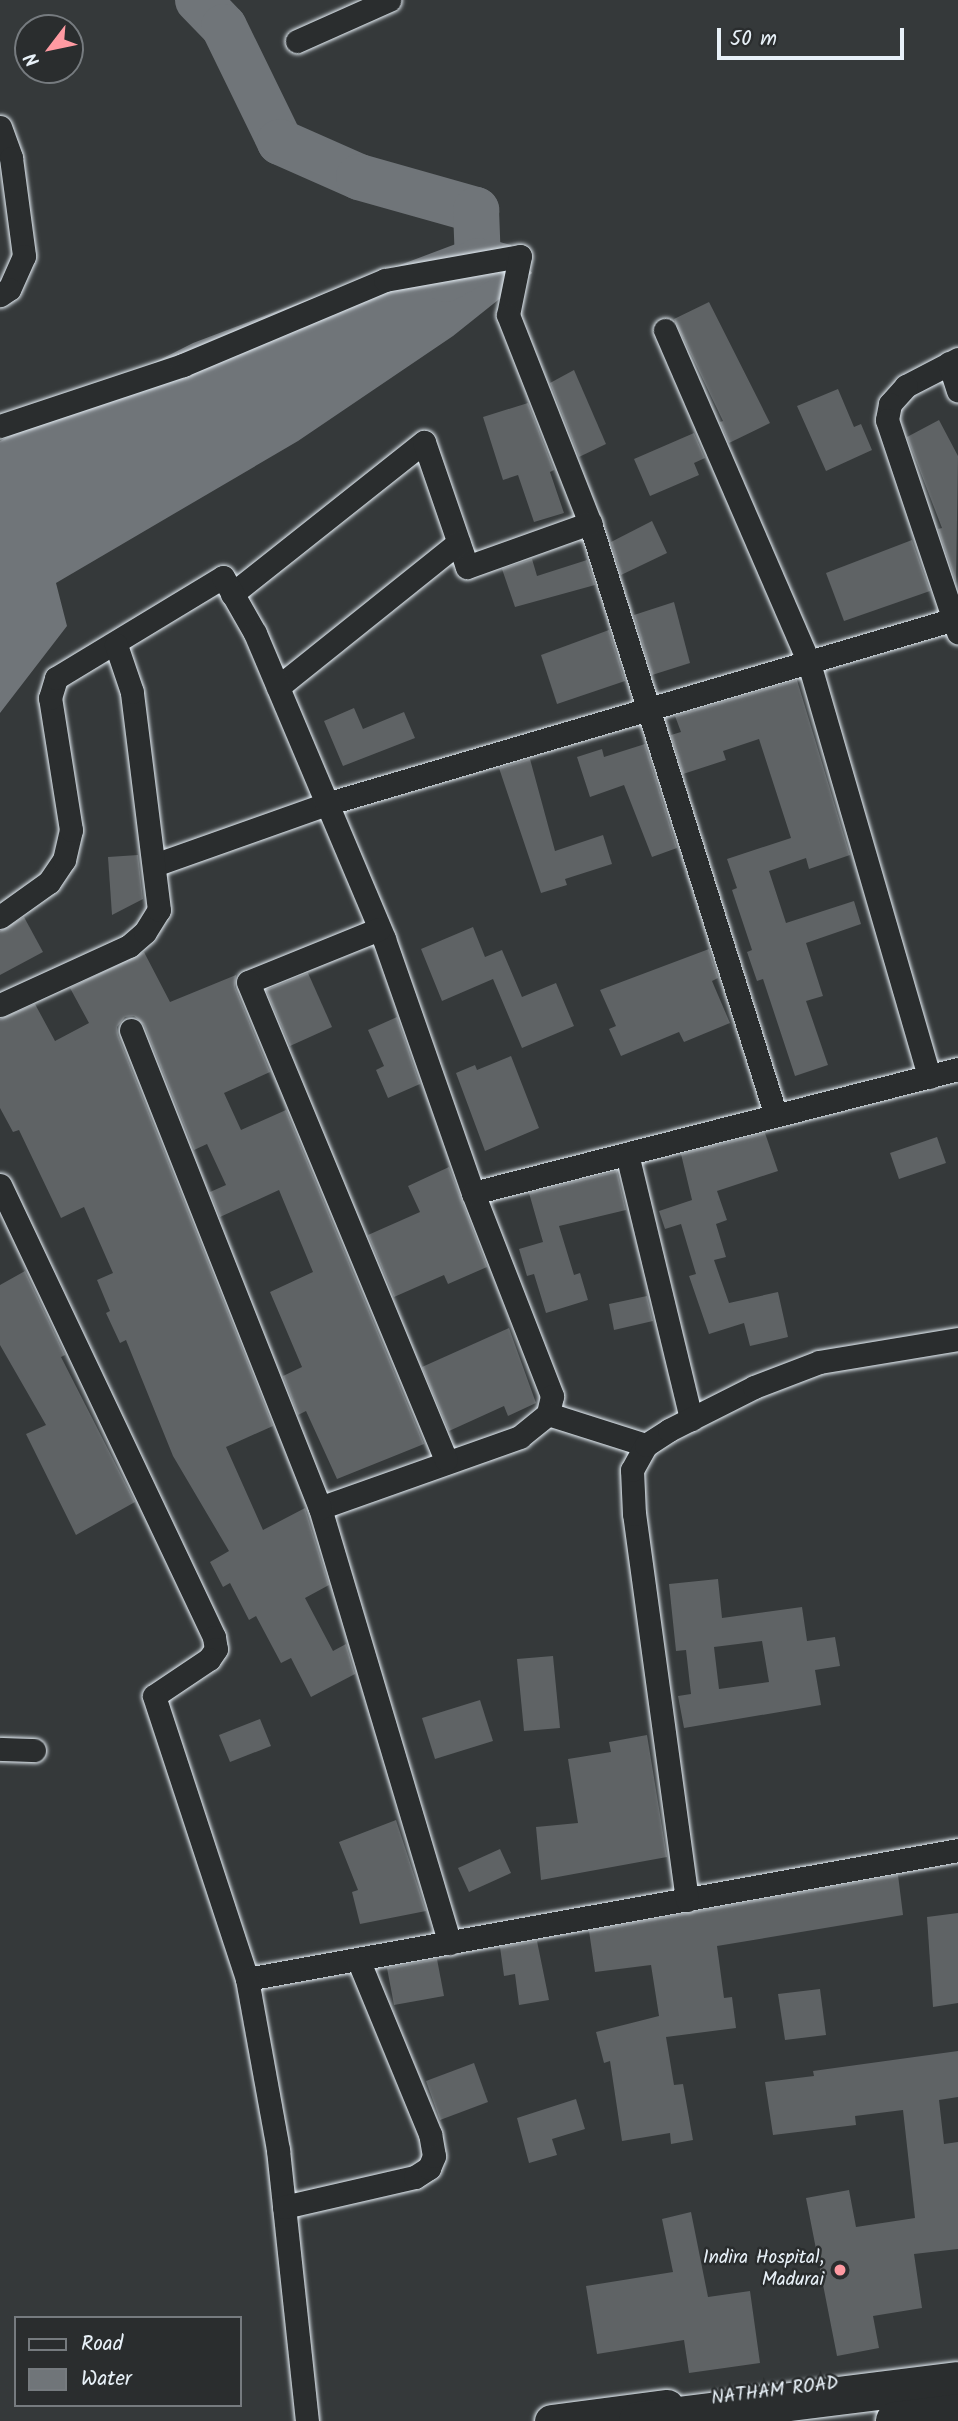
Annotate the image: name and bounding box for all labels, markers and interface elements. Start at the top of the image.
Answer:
north arrow [14,14,84,84]
scale bar [720,14,907,58]
text: 50 m [730,23,777,56]
text: N [17,46,49,72]
place label: Indira Hospital, Madurai [703,2248,824,2292]
marker: Indira Hospital, Madurai [830,2260,850,2280]
legend [14,2316,242,2407]
text: Road [81,2328,123,2361]
text: Water [81,2363,132,2396]
street label: NATHAM ROAD [710,2373,840,2411]

